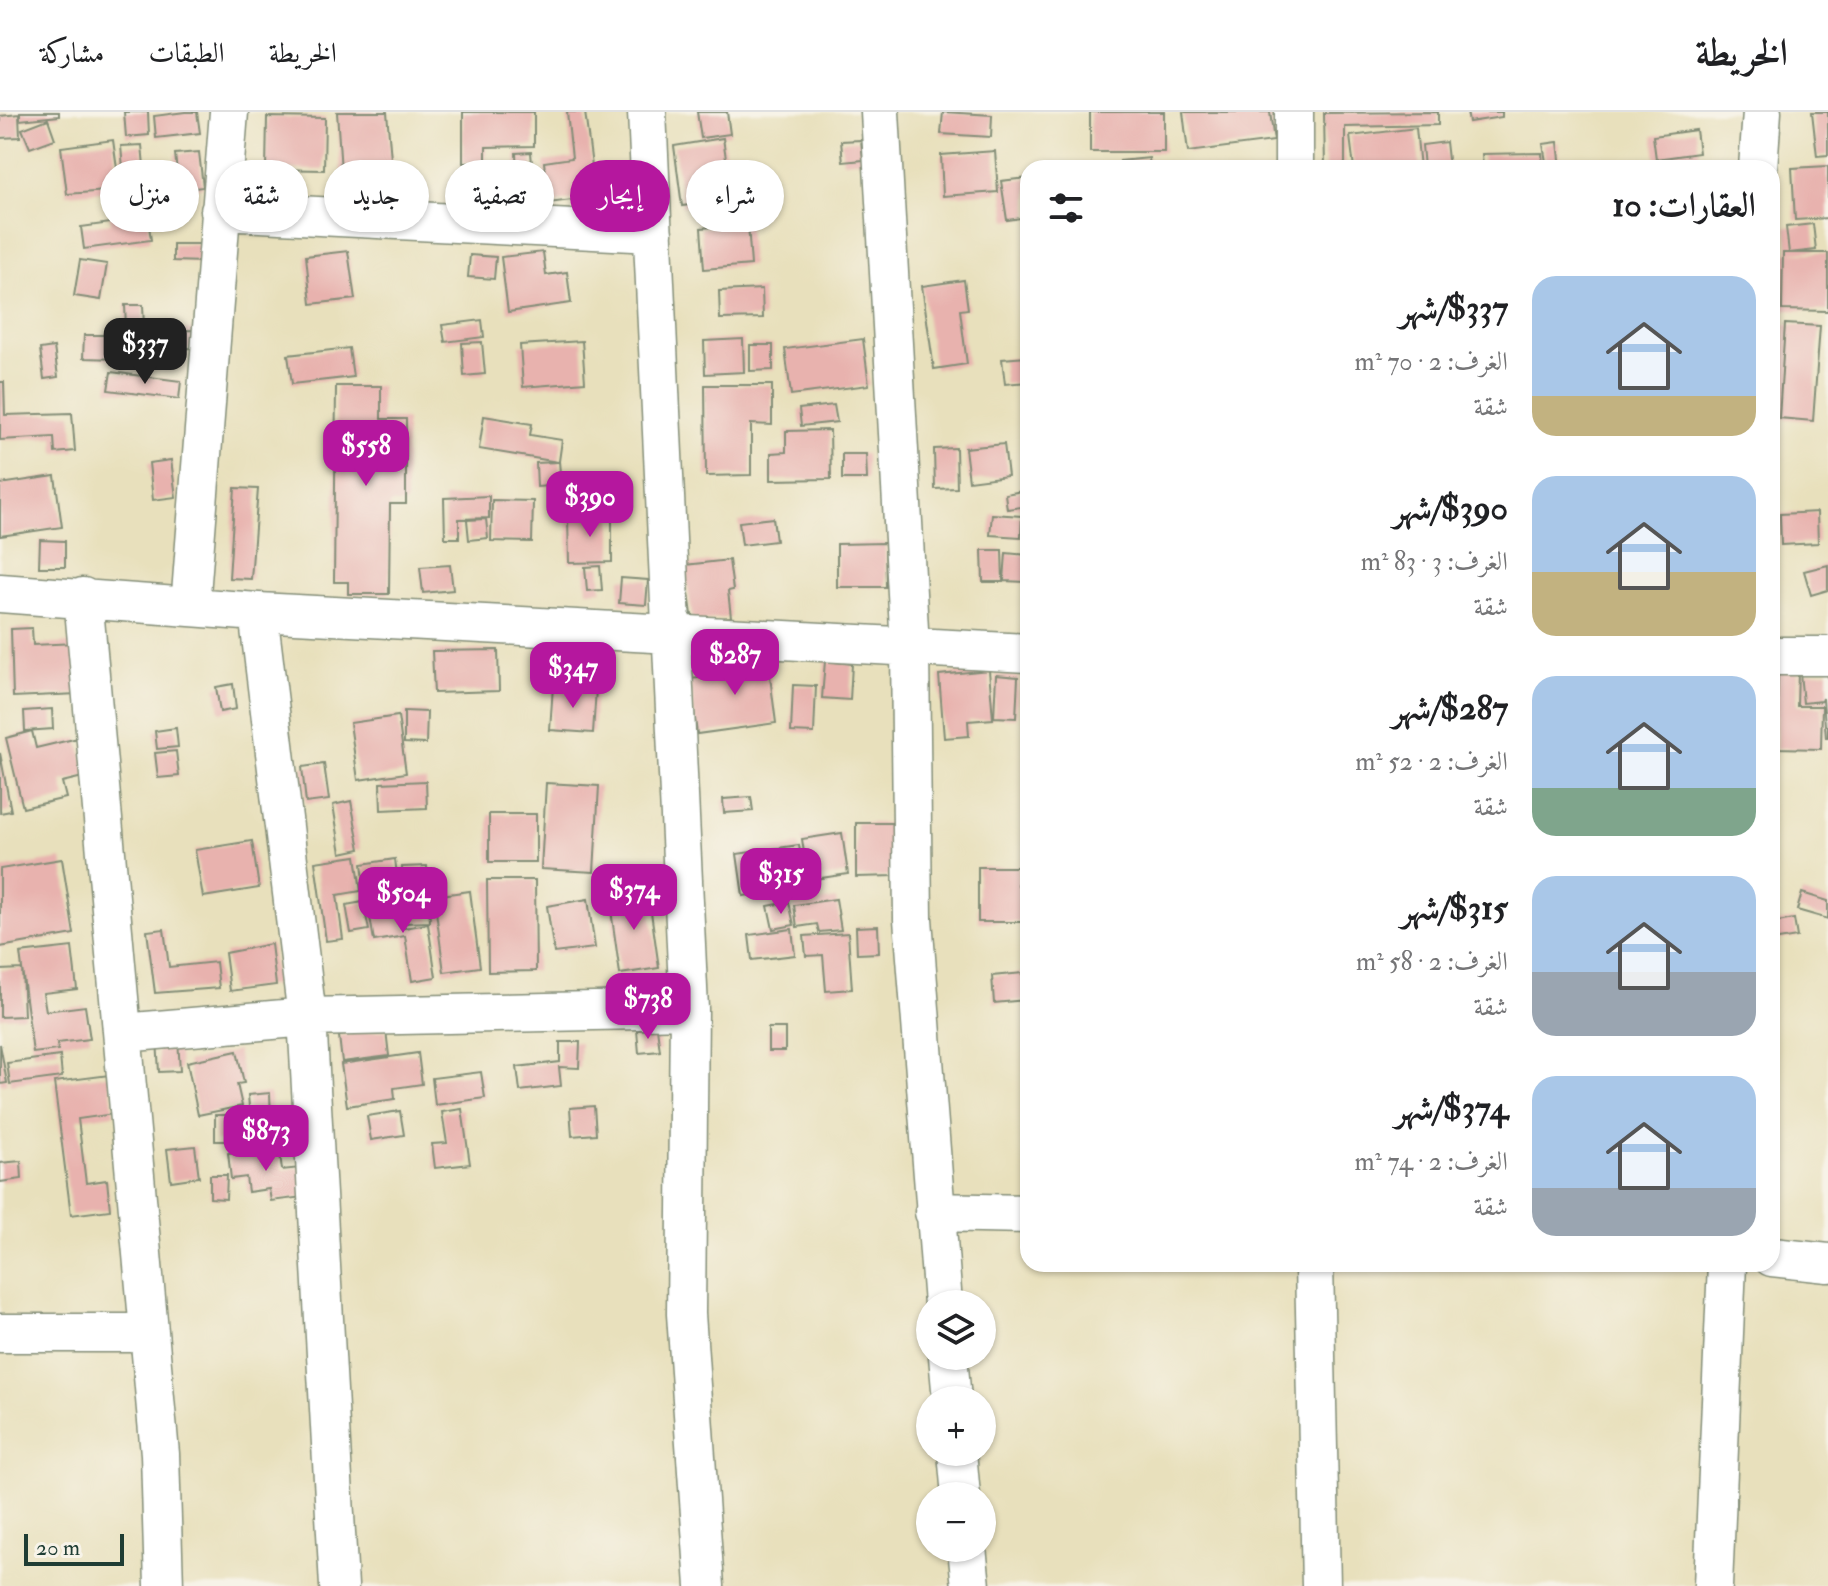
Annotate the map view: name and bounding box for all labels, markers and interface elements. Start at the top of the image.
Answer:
text: الخريطة [1696,29,1788,77]
text: مشاركة [40,36,104,71]
text: الطبقات [148,36,225,71]
text: الخريطة [269,36,337,71]
chip: منزل [100,160,199,232]
chip: شقة [215,160,308,232]
chip: جديد [324,160,429,232]
chip: تصفية [445,160,554,232]
chip: إيجار [570,160,670,232]
chip: شراء [686,160,784,232]
text: العقارات: 10 [1612,184,1756,227]
icon: filters [1044,186,1088,230]
text: $337/شهر [1399,287,1508,330]
icon: home [1596,308,1692,404]
pin: $337 [98,318,192,386]
text: $337 [122,328,168,360]
text: الغرف: 2 · 70 m² [1355,346,1508,378]
text: شقة [1474,391,1508,423]
pin: $558 [319,420,413,488]
text: $558 [341,430,391,462]
pin: $390 [543,471,637,539]
text: $390 [564,481,616,513]
text: $390/شهر [1393,487,1508,530]
icon: home [1596,508,1692,604]
text: الغرف: 3 · 83 m² [1361,546,1508,578]
text: شقة [1474,591,1508,623]
pin: $287 [688,629,782,697]
text: $287 [709,639,761,671]
pin: $347 [526,642,620,710]
text: $347 [548,652,598,684]
text: $287/شهر [1392,687,1508,730]
icon: home [1596,708,1692,804]
text: الغرف: 2 · 52 m² [1355,746,1508,778]
text: شقة [1474,791,1508,823]
pin: $315 [734,848,828,916]
text: $315 [758,858,804,890]
pin: $374 [587,864,681,932]
pin: $504 [356,867,450,935]
text: $374 [609,874,659,906]
text: $504 [376,877,430,909]
text: $315/شهر [1401,887,1508,930]
icon: home [1596,908,1692,1004]
text: الغرف: 2 · 58 m² [1356,946,1508,978]
pin: $738 [601,973,695,1041]
text: $738 [624,983,672,1015]
text: شقة [1474,991,1508,1023]
text: $374/شهر [1395,1087,1508,1130]
pin: $873 [219,1105,313,1173]
icon: home [1596,1108,1692,1204]
text: $873 [242,1115,290,1147]
text: الغرف: 2 · 74 m² [1354,1146,1508,1178]
text: شقة [1474,1191,1508,1223]
map controls [916,1290,996,1562]
button: layers [916,1290,996,1370]
button: + [916,1386,996,1466]
button: − [916,1482,996,1562]
scale bar [24,1530,124,1566]
text: 20 m [36,1534,80,1562]

